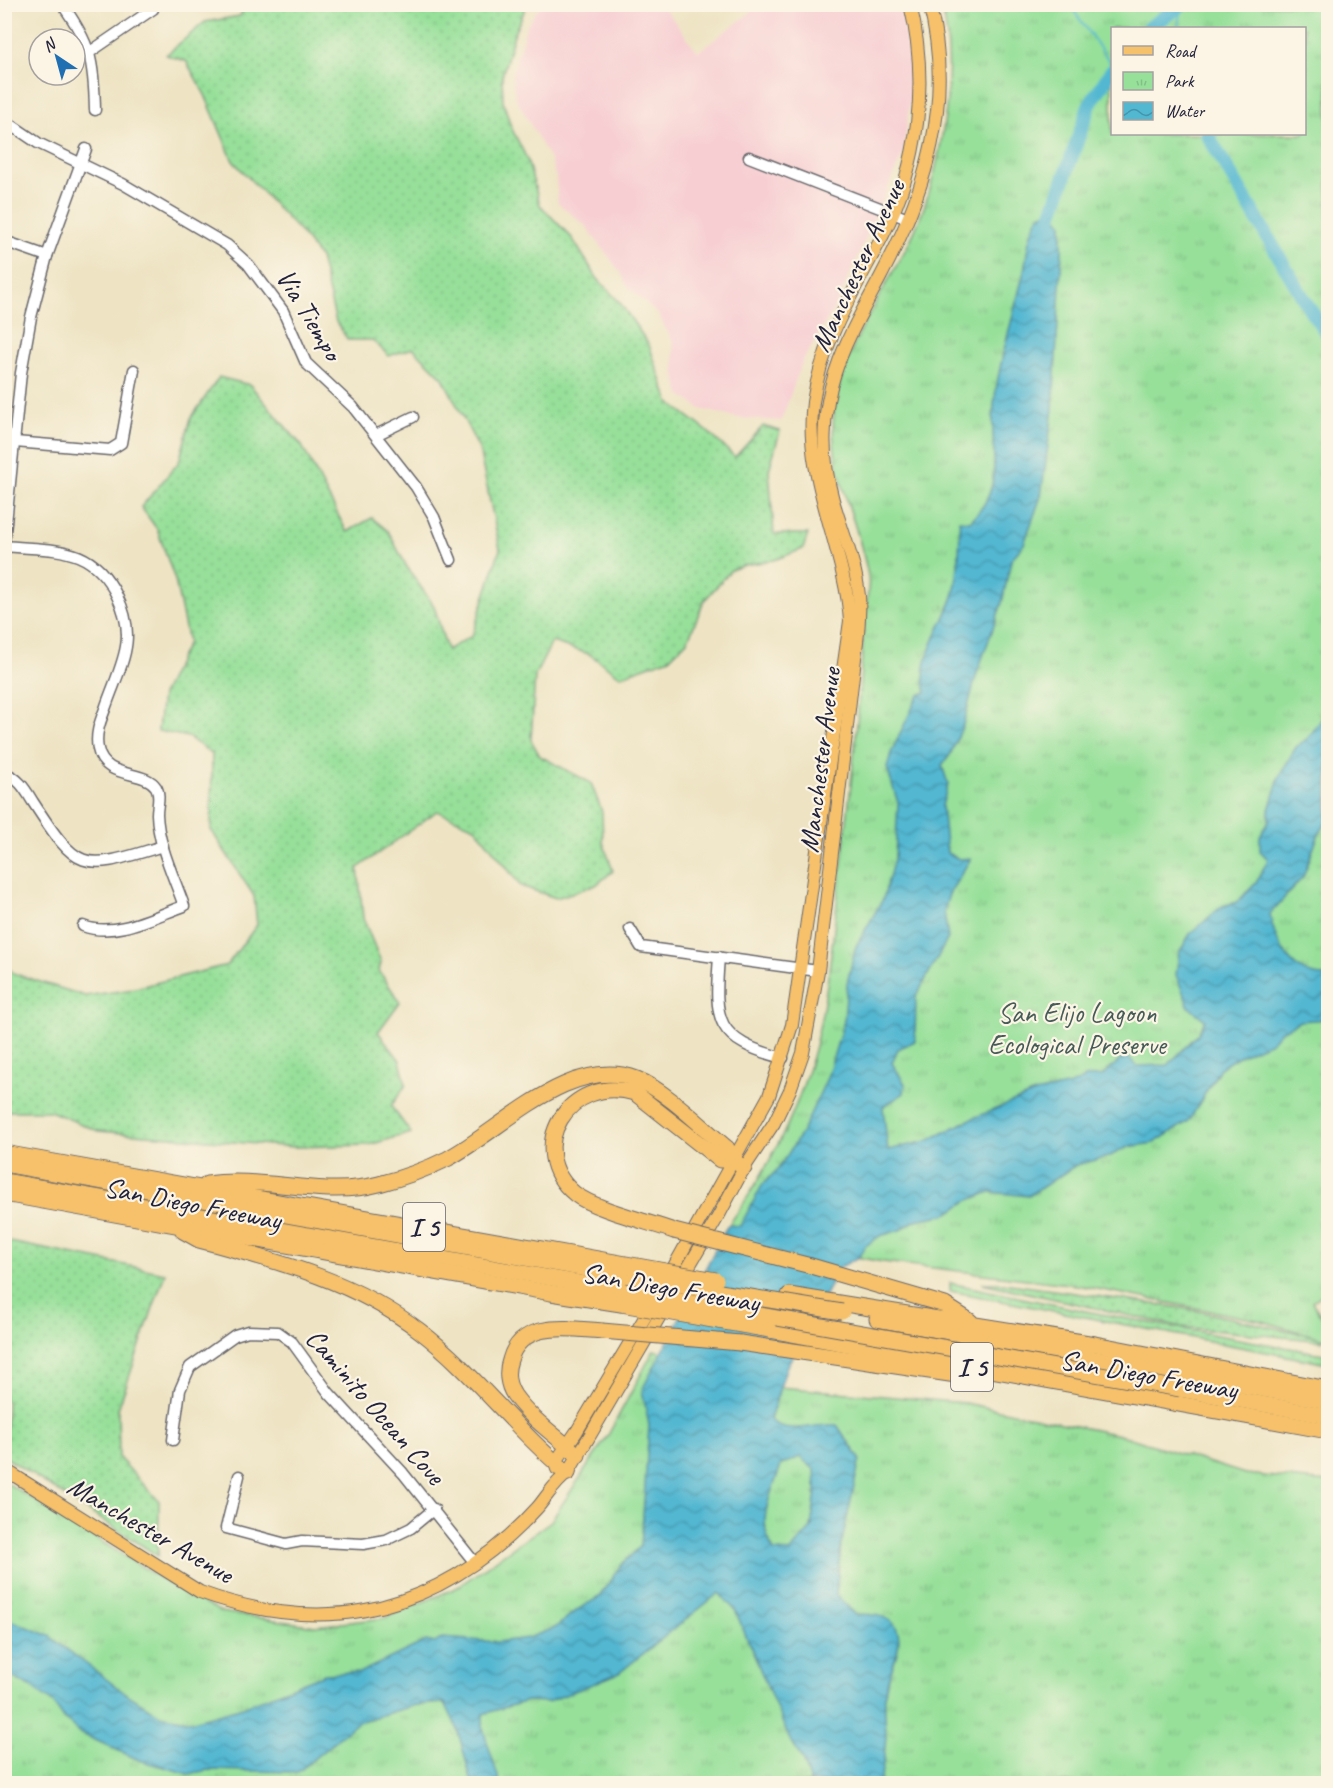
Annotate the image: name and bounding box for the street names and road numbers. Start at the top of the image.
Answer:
street label: Manchester Avenue [802,172,913,357]
street label: Via Tiempo [269,262,352,369]
street label: Manchester Avenue [791,664,848,854]
street label: San Diego Freeway [102,1169,287,1238]
road number: I 5 [403,1203,445,1251]
street label: San Diego Freeway [580,1255,765,1321]
street label: Caminito Ocean Cove [298,1321,454,1493]
street label: San Diego Freeway [1058,1342,1243,1408]
road number: I 5 [951,1343,993,1391]
street label: Manchester Avenue [62,1468,242,1592]

